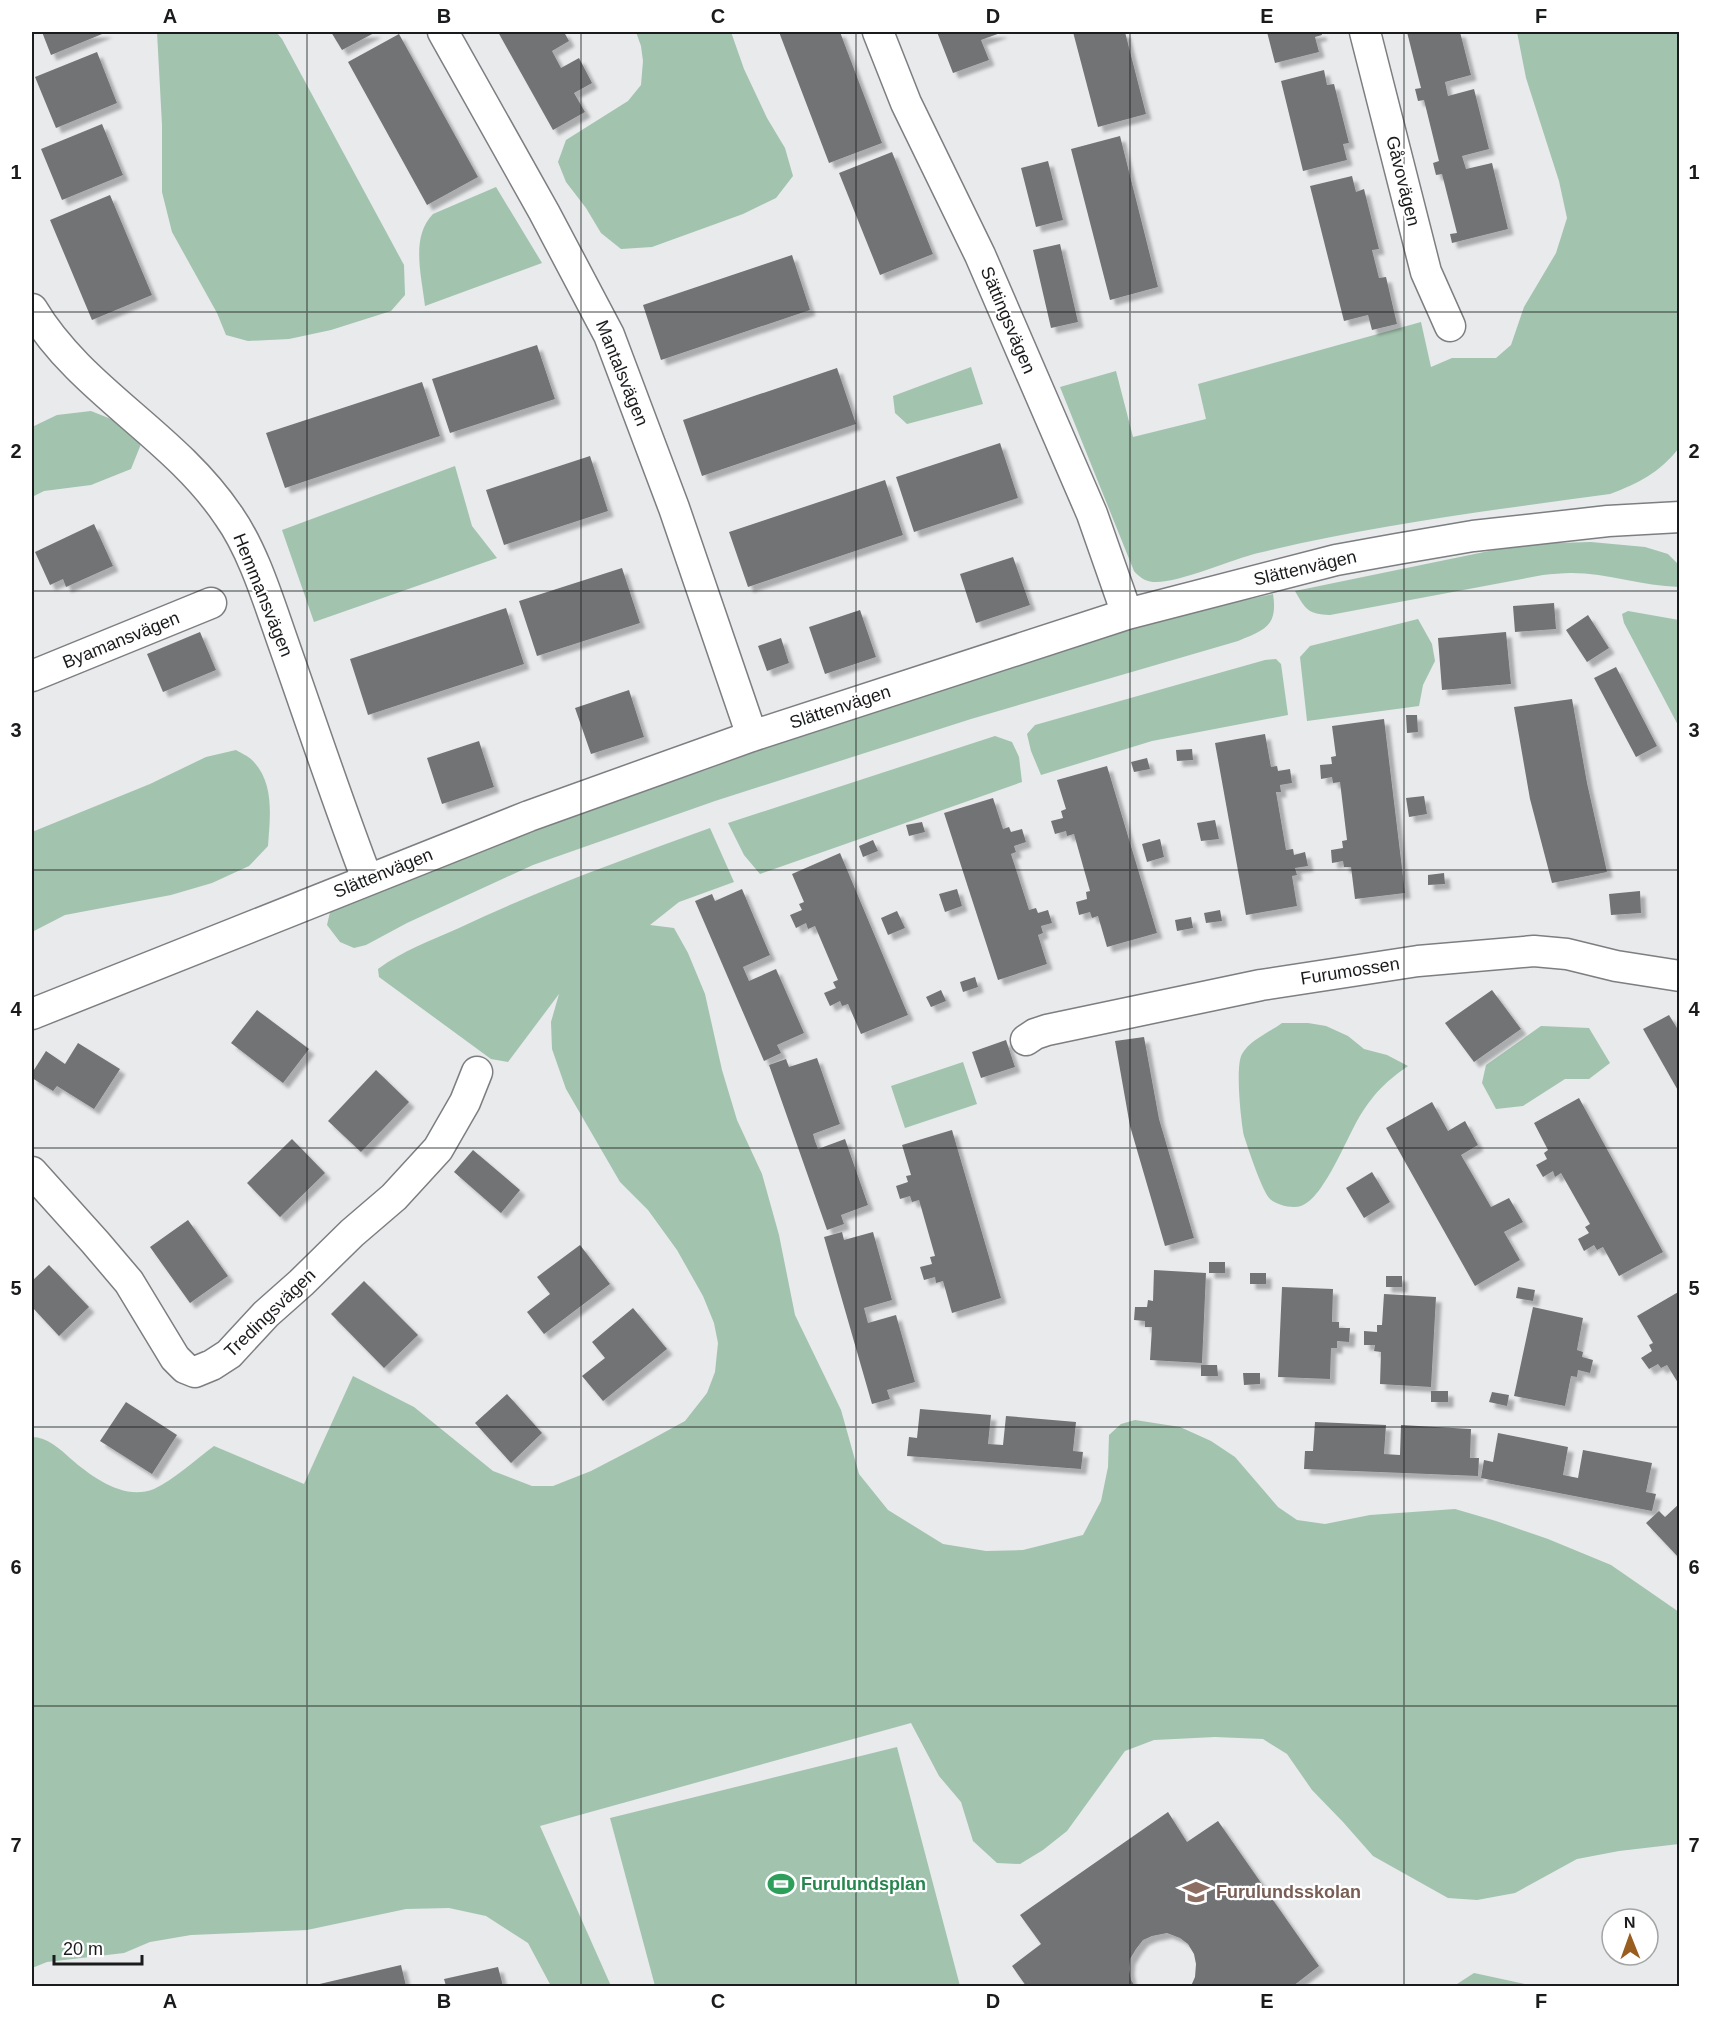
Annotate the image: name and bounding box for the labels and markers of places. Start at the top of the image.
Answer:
sports icon: Furulundsplan [766,1869,796,1899]
place label: Furulundsplan [801,1874,926,1894]
school or university icon: Furulundsskolan [1181,1877,1211,1907]
place label: Furulundsskolan [1216,1882,1361,1902]

